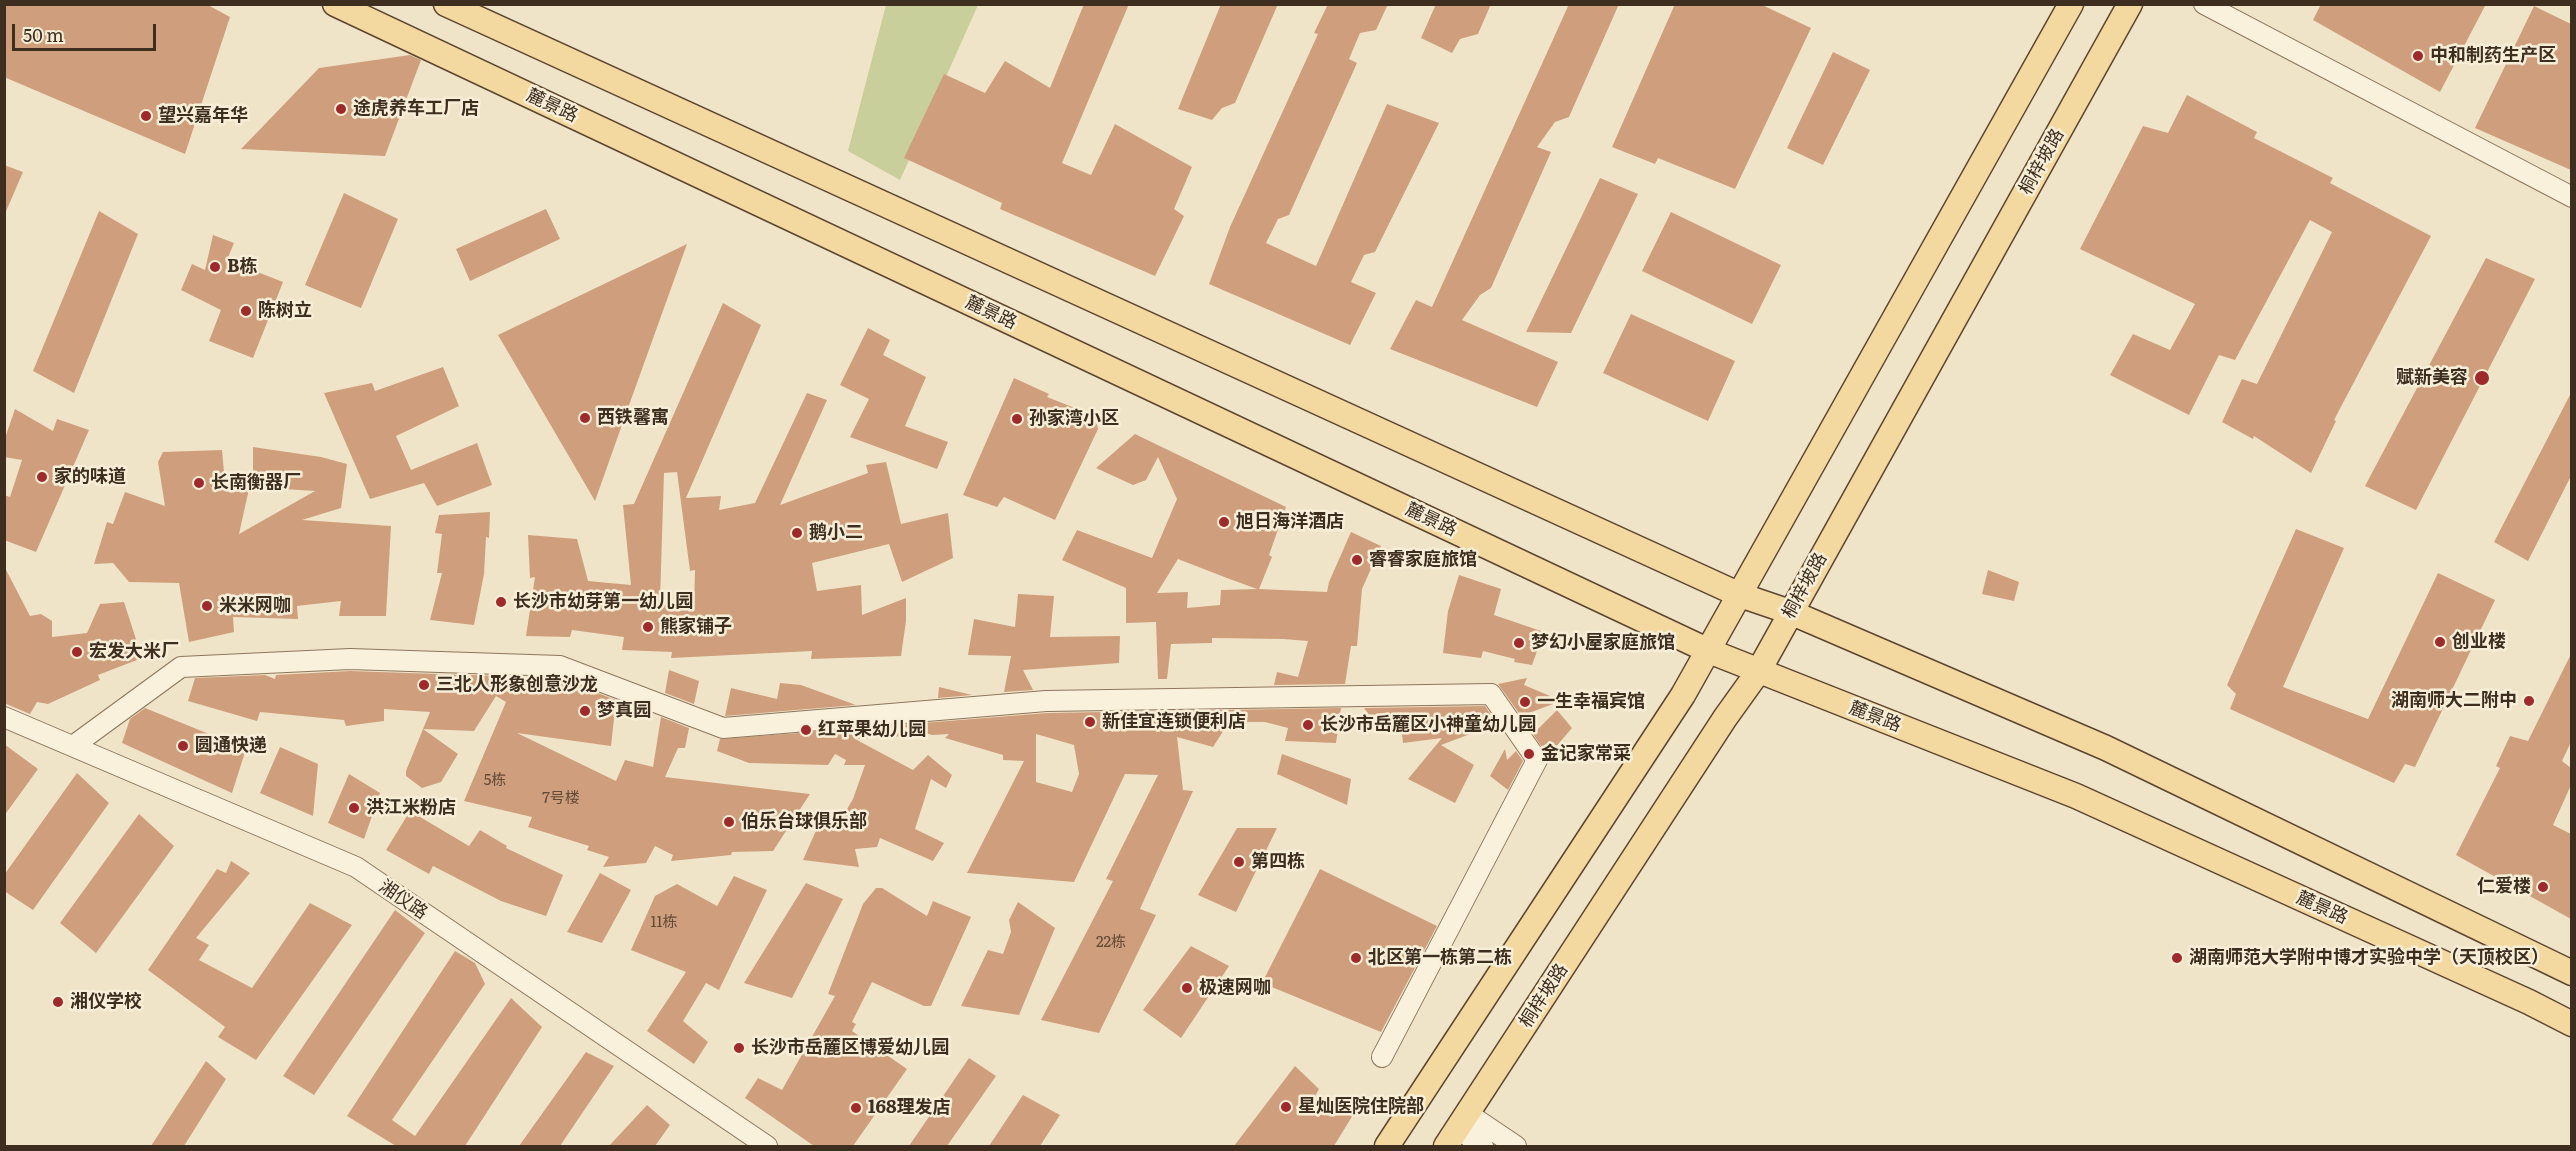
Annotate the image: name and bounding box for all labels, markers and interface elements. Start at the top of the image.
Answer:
scale bar [15,12,159,50]
text: 50 m [23,21,64,48]
place label: 中和制药生产区 [2430,45,2556,67]
marker: 中和制药生产区 [2411,49,2425,63]
street label: 麓景路 [523,85,581,127]
place label: 途虎养车工厂店 [353,98,479,120]
marker: 途虎养车工厂店 [334,102,348,116]
place label: 望兴嘉年华 [158,105,248,127]
marker: 望兴嘉年华 [139,109,153,123]
street label: 桐梓坡路 [2015,125,2069,199]
place label: B栋 [227,256,257,278]
marker: B栋 [208,260,222,274]
street label: 麓景路 [962,292,1020,334]
place label: 陈树立 [258,300,312,322]
marker: 陈树立 [239,304,253,318]
place label: 赋新美容 [2396,367,2468,389]
marker: 赋新美容 [2473,369,2491,387]
place label: 西铁馨寓 [597,407,669,429]
place label: 孙家湾小区 [1029,408,1119,430]
marker: 西铁馨寓 [578,411,592,425]
marker: 孙家湾小区 [1010,412,1024,426]
place label: 家的味道 [54,466,126,488]
marker: 家的味道 [35,470,49,484]
place label: 长南衡器厂 [211,472,301,494]
marker: 长南衡器厂 [192,476,206,490]
street label: 麓景路 [1402,499,1460,541]
place label: 旭日海洋酒店 [1236,511,1344,533]
marker: 旭日海洋酒店 [1217,515,1231,529]
place label: 鹅小二 [809,522,863,544]
marker: 鹅小二 [790,526,804,540]
place label: 睿睿家庭旅馆 [1369,549,1477,571]
street label: 桐梓坡路 [1778,549,1832,623]
marker: 睿睿家庭旅馆 [1350,553,1364,567]
place label: 长沙市幼芽第一幼儿园 [513,591,693,613]
place label: 米米网咖 [219,595,291,617]
marker: 长沙市幼芽第一幼儿园 [494,595,508,609]
marker: 米米网咖 [200,599,214,613]
place label: 熊家铺子 [660,616,732,638]
marker: 熊家铺子 [641,620,655,634]
place label: 创业楼 [2452,631,2506,653]
place label: 梦幻小屋家庭旅馆 [1531,632,1675,654]
marker: 创业楼 [2433,635,2447,649]
marker: 梦幻小屋家庭旅馆 [1512,636,1526,650]
place label: 宏发大米厂 [89,641,179,663]
marker: 宏发大米厂 [70,645,84,659]
place label: 三北人形象创意沙龙 [436,674,598,696]
marker: 三北人形象创意沙龙 [417,678,431,692]
place label: 湖南师大二附中 [2391,690,2517,712]
place label: 一生幸福宾馆 [1537,691,1645,713]
marker: 湖南师大二附中 [2522,694,2536,708]
marker: 一生幸福宾馆 [1518,695,1532,709]
street label: 麓景路 [1846,697,1904,737]
place label: 梦真园 [597,700,651,722]
marker: 梦真园 [578,704,592,718]
place label: 新佳宜连锁便利店 [1102,711,1246,733]
place label: 长沙市岳麓区小神童幼儿园 [1320,714,1536,736]
marker: 新佳宜连锁便利店 [1083,715,1097,729]
marker: 长沙市岳麓区小神童幼儿园 [1301,718,1315,732]
place label: 红苹果幼儿园 [818,719,926,741]
marker: 红苹果幼儿园 [799,723,813,737]
place label: 圆通快递 [195,735,267,757]
marker: 圆通快递 [176,739,190,753]
place label: 金记家常菜 [1541,743,1631,765]
marker: 金记家常菜 [1522,747,1536,761]
house number: 5栋 [484,772,506,790]
house number: 7号楼 [542,790,580,808]
place label: 洪江米粉店 [366,797,456,819]
marker: 洪江米粉店 [347,801,361,815]
place label: 伯乐台球俱乐部 [741,811,867,833]
marker: 伯乐台球俱乐部 [722,815,736,829]
place label: 第四栋 [1251,851,1305,873]
marker: 第四栋 [1232,855,1246,869]
street label: 湘仪路 [375,876,431,924]
place label: 仁爱楼 [2477,876,2531,898]
marker: 仁爱楼 [2536,880,2550,894]
street label: 麓景路 [2293,887,2351,929]
house number: 11栋 [650,914,678,932]
house number: 22栋 [1096,934,1126,952]
place label: 北区第一栋第二栋 [1368,947,1512,969]
place label: 湖南师范大学附中博才实验中学（天顶校区） [2189,947,2549,969]
marker: 北区第一栋第二栋 [1349,951,1363,965]
marker: 湖南师范大学附中博才实验中学（天顶校区） [2170,951,2184,965]
street label: 桐梓坡路 [1515,960,1573,1032]
place label: 极速网咖 [1199,977,1271,999]
marker: 极速网咖 [1180,981,1194,995]
place label: 湘仪学校 [70,991,142,1013]
marker: 湘仪学校 [51,995,65,1009]
place label: 长沙市岳麓区博爱幼儿园 [751,1037,949,1059]
marker: 长沙市岳麓区博爱幼儿园 [732,1041,746,1055]
place label: 星灿医院住院部 [1298,1096,1424,1118]
place label: 168理发店 [868,1097,951,1119]
marker: 星灿医院住院部 [1279,1100,1293,1114]
marker: 168理发店 [849,1101,863,1115]

